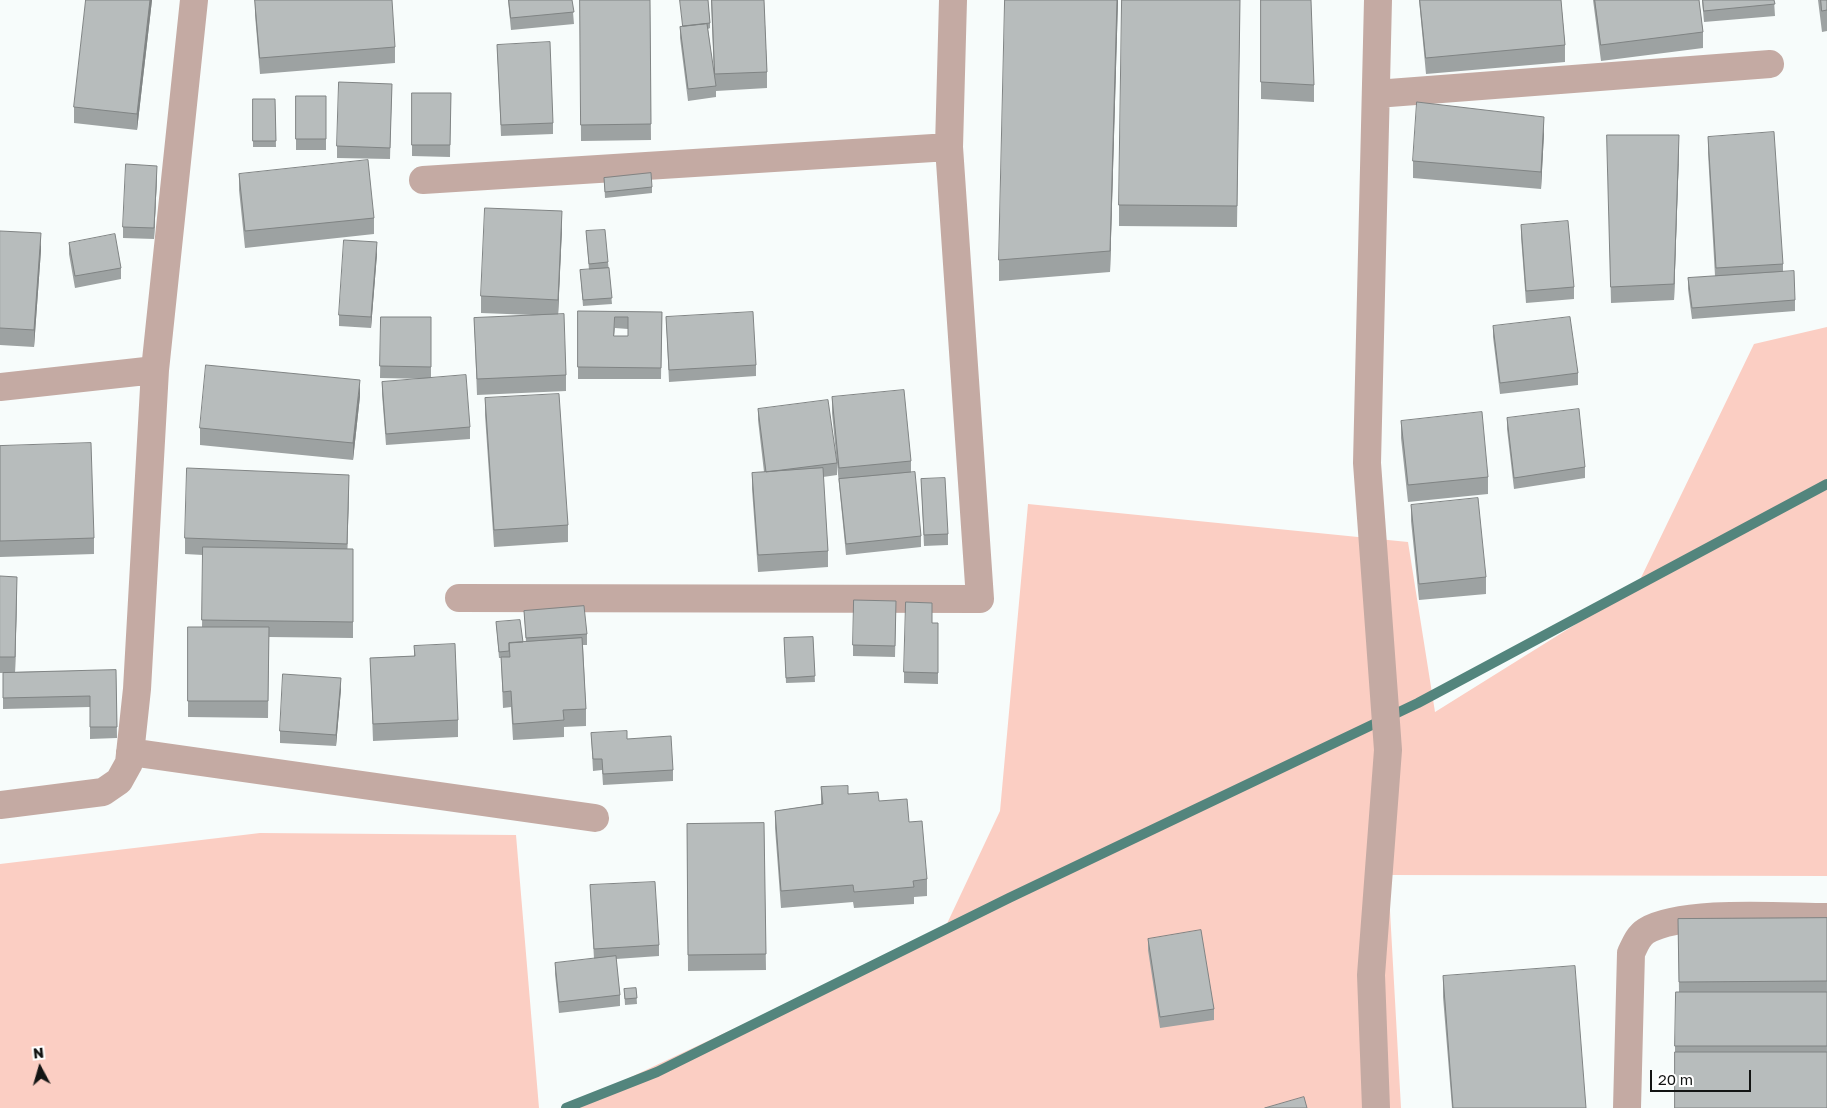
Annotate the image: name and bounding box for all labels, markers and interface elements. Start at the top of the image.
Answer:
north arrow [15,1043,65,1093]
text: N [32,1044,45,1062]
scale bar [1652,1060,1753,1092]
text: 20 m [1658,1070,1693,1088]

